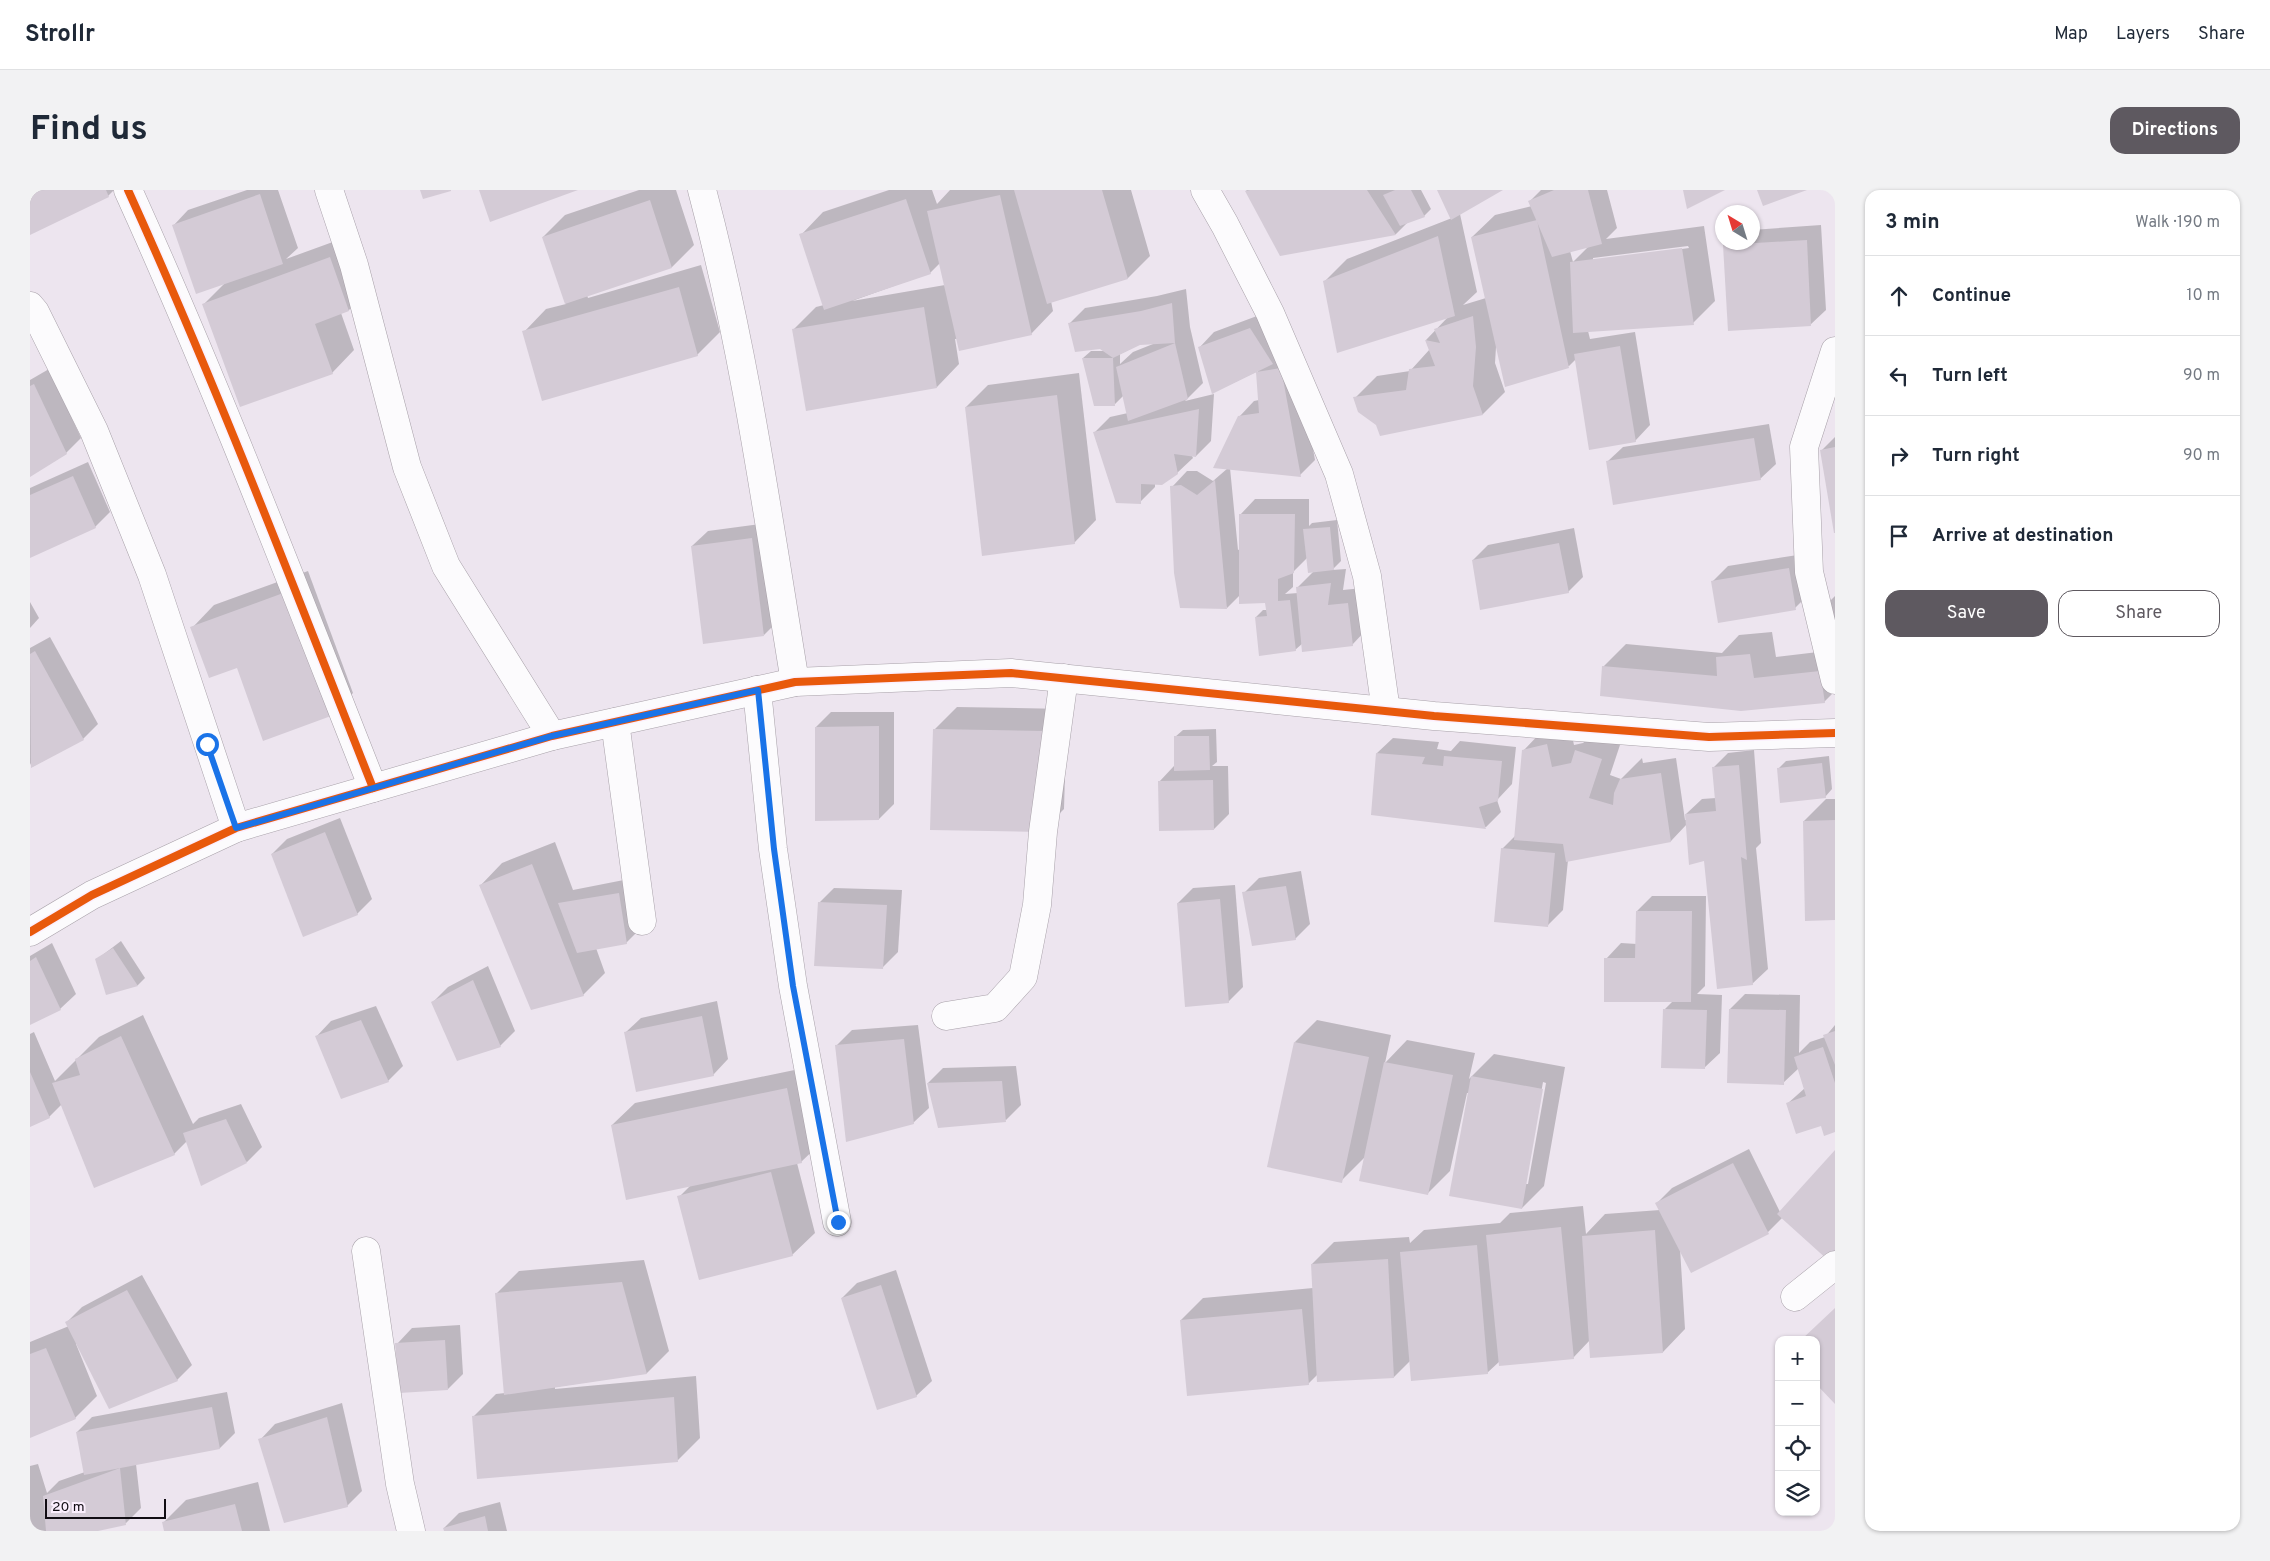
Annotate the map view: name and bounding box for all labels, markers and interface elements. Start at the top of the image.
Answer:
text: Strollr [25,20,95,50]
text: Map [2054,23,2088,46]
text: Layers [2116,23,2170,46]
text: Share [2198,23,2245,46]
button: Directions [2110,107,2240,154]
text: Find us [30,108,148,152]
north arrow [1715,205,1760,250]
text: 3 min [1885,209,1940,236]
text: Walk · 190 m [2135,213,2220,233]
icon: ahead [1885,282,1913,310]
text: Continue [1932,284,2011,308]
text: 10 m [2186,286,2220,306]
icon: left [1885,362,1913,390]
text: Turn left [1932,364,2008,388]
text: 90 m [2183,366,2220,386]
icon: right [1885,442,1913,470]
text: Turn right [1932,444,2020,468]
text: 90 m [2183,446,2220,466]
icon: arrive [1885,522,1913,550]
text: Arrive at destination [1932,524,2113,548]
button: Save [1885,590,2048,637]
button: Share [2058,590,2220,637]
route start [196,733,219,756]
route end [827,1211,850,1234]
map controls [1775,1336,1820,1516]
button: + [1775,1336,1820,1381]
button: − [1775,1381,1820,1426]
button: locate [1775,1426,1820,1471]
button: layers [1775,1471,1820,1516]
scale bar [45,1496,166,1519]
text: 20 m [52,1499,85,1516]

